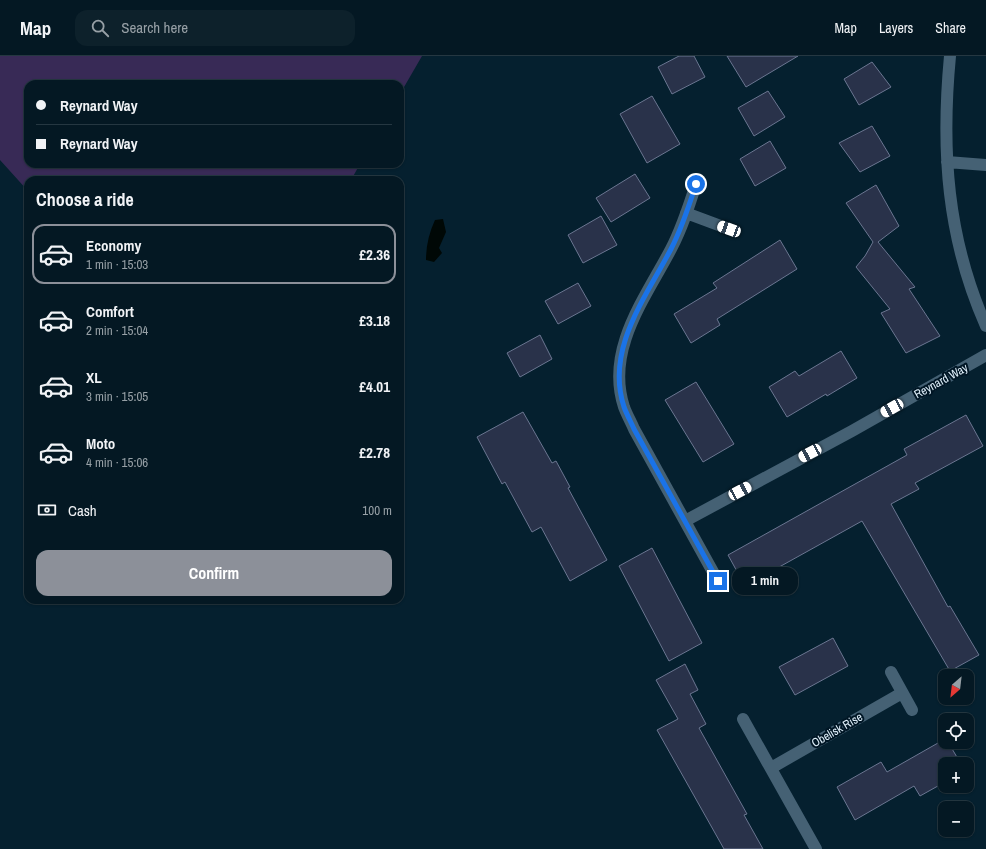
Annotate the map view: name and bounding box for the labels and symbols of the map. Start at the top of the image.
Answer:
route start [687,175,705,193]
car [716,219,742,239]
street label: Reynard Way [911,360,971,402]
car [879,397,905,419]
car [797,442,823,464]
car [727,480,753,502]
callout: 1 min [732,567,798,595]
route end [709,572,727,590]
north arrow [938,669,974,705]
street label: Obelisk Rise [809,709,865,751]

